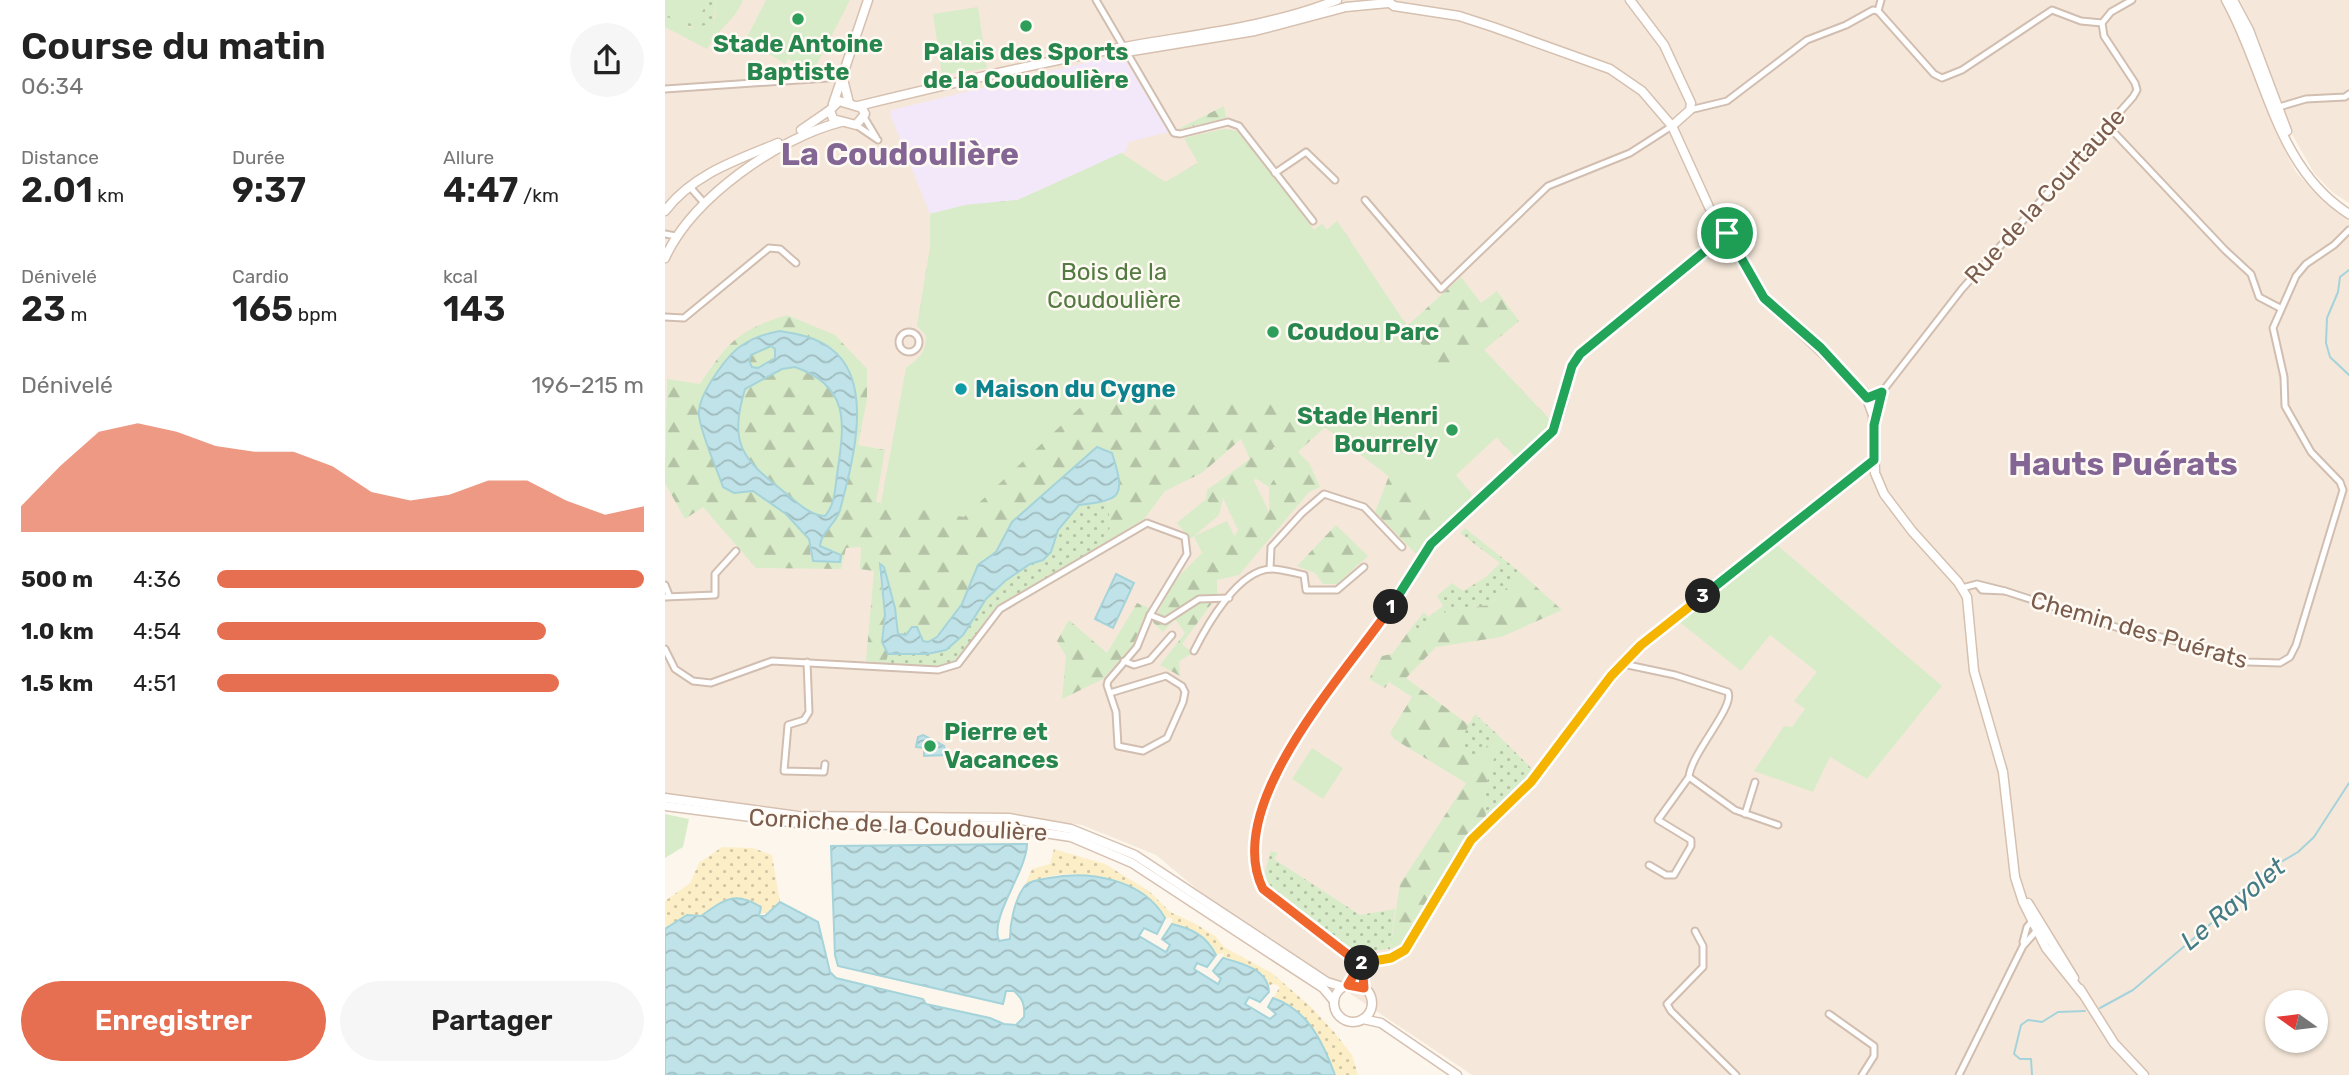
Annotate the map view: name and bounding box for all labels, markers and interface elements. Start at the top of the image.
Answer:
marker: Stade Antoine Baptiste [790,11,806,27]
marker: Palais des Sports de la Coudoulière [1018,18,1034,34]
text: Course du matin [21,23,326,69]
button: share [570,23,644,97]
place label: Stade Antoine Baptiste [713,30,883,86]
place label: Palais des Sports de la Coudoulière [923,38,1129,94]
text: 06:34 [21,72,83,100]
street label: Rue de la Courtaude [1959,103,2131,289]
district label: La Coudoulière [781,135,1019,173]
text: Distance [21,146,99,169]
text: Durée [232,146,285,169]
text: Allure [443,146,494,169]
text: 2.01 [21,169,93,211]
text: 9:37 [232,169,306,211]
text: 4:47 [443,169,518,211]
text: km [93,184,124,207]
text: /km [518,184,559,207]
pin [1697,203,1757,263]
icon: arrive [1708,214,1746,252]
park label: Bois de la Coudoulière [1047,258,1181,314]
text: Dénivelé [21,265,97,288]
text: Cardio [232,265,289,288]
text: kcal [443,265,478,288]
text: 23 [21,288,66,330]
text: 165 [232,288,293,330]
text: 143 [443,288,506,330]
text: m [66,303,87,326]
text: bpm [293,303,337,326]
place label: Coudou Parc [1287,318,1439,346]
marker: Coudou Parc [1265,324,1281,340]
text: Dénivelé [21,371,113,399]
text: 196–215 m [531,371,644,399]
place label: Maison du Cygne [975,375,1176,403]
marker: Maison du Cygne [953,381,969,397]
place label: Stade Henri Bourrely [1297,402,1438,458]
marker: Stade Henri Bourrely [1444,422,1460,438]
district label: Hauts Puérats [2008,445,2238,483]
text: 500 m [21,565,93,593]
text: 4:36 [133,565,181,593]
pin: 3 [1685,578,1721,614]
text: 3 [1696,584,1709,607]
street label: Chemin des Puérats [2027,586,2251,674]
pin: 1 [1373,590,1409,624]
text: 1 [1386,595,1395,618]
text: 1.0 km [21,617,94,645]
text: 4:54 [133,617,181,645]
text: 1.5 km [21,669,93,697]
text: 4:51 [133,669,176,697]
place label: Pierre et Vacances [944,718,1059,774]
marker: Pierre et Vacances [922,738,938,754]
street label: Corniche de la Coudoulière [748,803,1048,847]
water label: Le Rayolet [2174,851,2292,957]
pin: 2 [1345,946,1379,981]
text: 2 [1355,951,1368,974]
button: Enregistrer [21,981,326,1061]
button: Partager [340,981,644,1061]
north arrow [2265,990,2327,1054]
map controls [2265,990,2328,1053]

